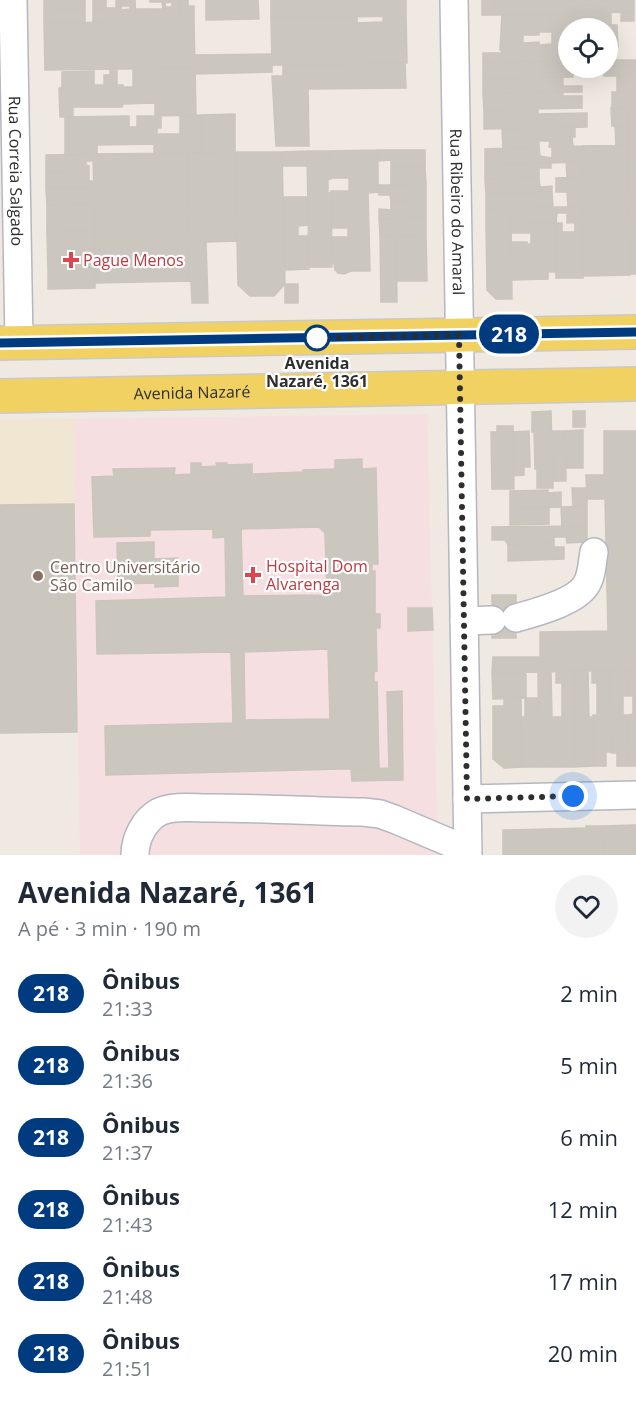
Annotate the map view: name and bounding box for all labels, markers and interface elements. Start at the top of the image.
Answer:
map controls [558,18,618,78]
button: locate [558,18,618,78]
street label: Rua Correia Salgado [4,96,28,246]
street label: Rua Ribeiro do Amaral [445,128,470,295]
place label: Pague Menos [83,249,184,271]
marker: Pague Menos [64,253,78,267]
line badge: 218 [474,314,544,354]
text: 218 [491,320,527,348]
marker: Avenida Nazaré, 1361 [304,325,330,351]
place label: Avenida Nazaré, 1361 [266,352,368,392]
street label: Avenida Nazaré [133,380,251,404]
place label: Hospital Dom Alvarenga [266,555,368,595]
place label: Centro Universitário São Camilo [50,556,200,596]
marker: Hospital Dom Alvarenga [244,566,262,584]
marker: Centro Universitário São Camilo [31,569,45,583]
your location [558,781,588,811]
text: Avenida Nazaré, 1361 [18,873,317,911]
button: heart [555,875,618,938]
text: A pé · 3 min · 190 m [18,915,201,942]
text: Ônibus [102,965,180,995]
text: 2 min [560,978,618,1008]
text: 218 [33,979,69,1007]
text: 21:33 [102,995,153,1022]
text: Ônibus [102,1037,180,1067]
text: 5 min [560,1050,618,1080]
text: 218 [33,1051,69,1079]
text: 21:36 [102,1067,153,1094]
text: Ônibus [102,1109,180,1139]
text: 6 min [560,1122,618,1152]
text: 218 [33,1123,69,1151]
text: 21:37 [102,1139,153,1166]
text: Ônibus [102,1181,180,1211]
text: 12 min [548,1194,618,1224]
text: 218 [33,1195,69,1223]
text: 21:43 [102,1211,153,1238]
text: Ônibus [102,1253,180,1283]
text: 17 min [548,1266,618,1296]
text: 218 [33,1267,69,1295]
text: 21:48 [102,1283,153,1310]
text: Ônibus [102,1325,180,1355]
text: 20 min [548,1338,618,1368]
text: 218 [33,1339,69,1367]
text: 21:51 [102,1355,153,1382]

